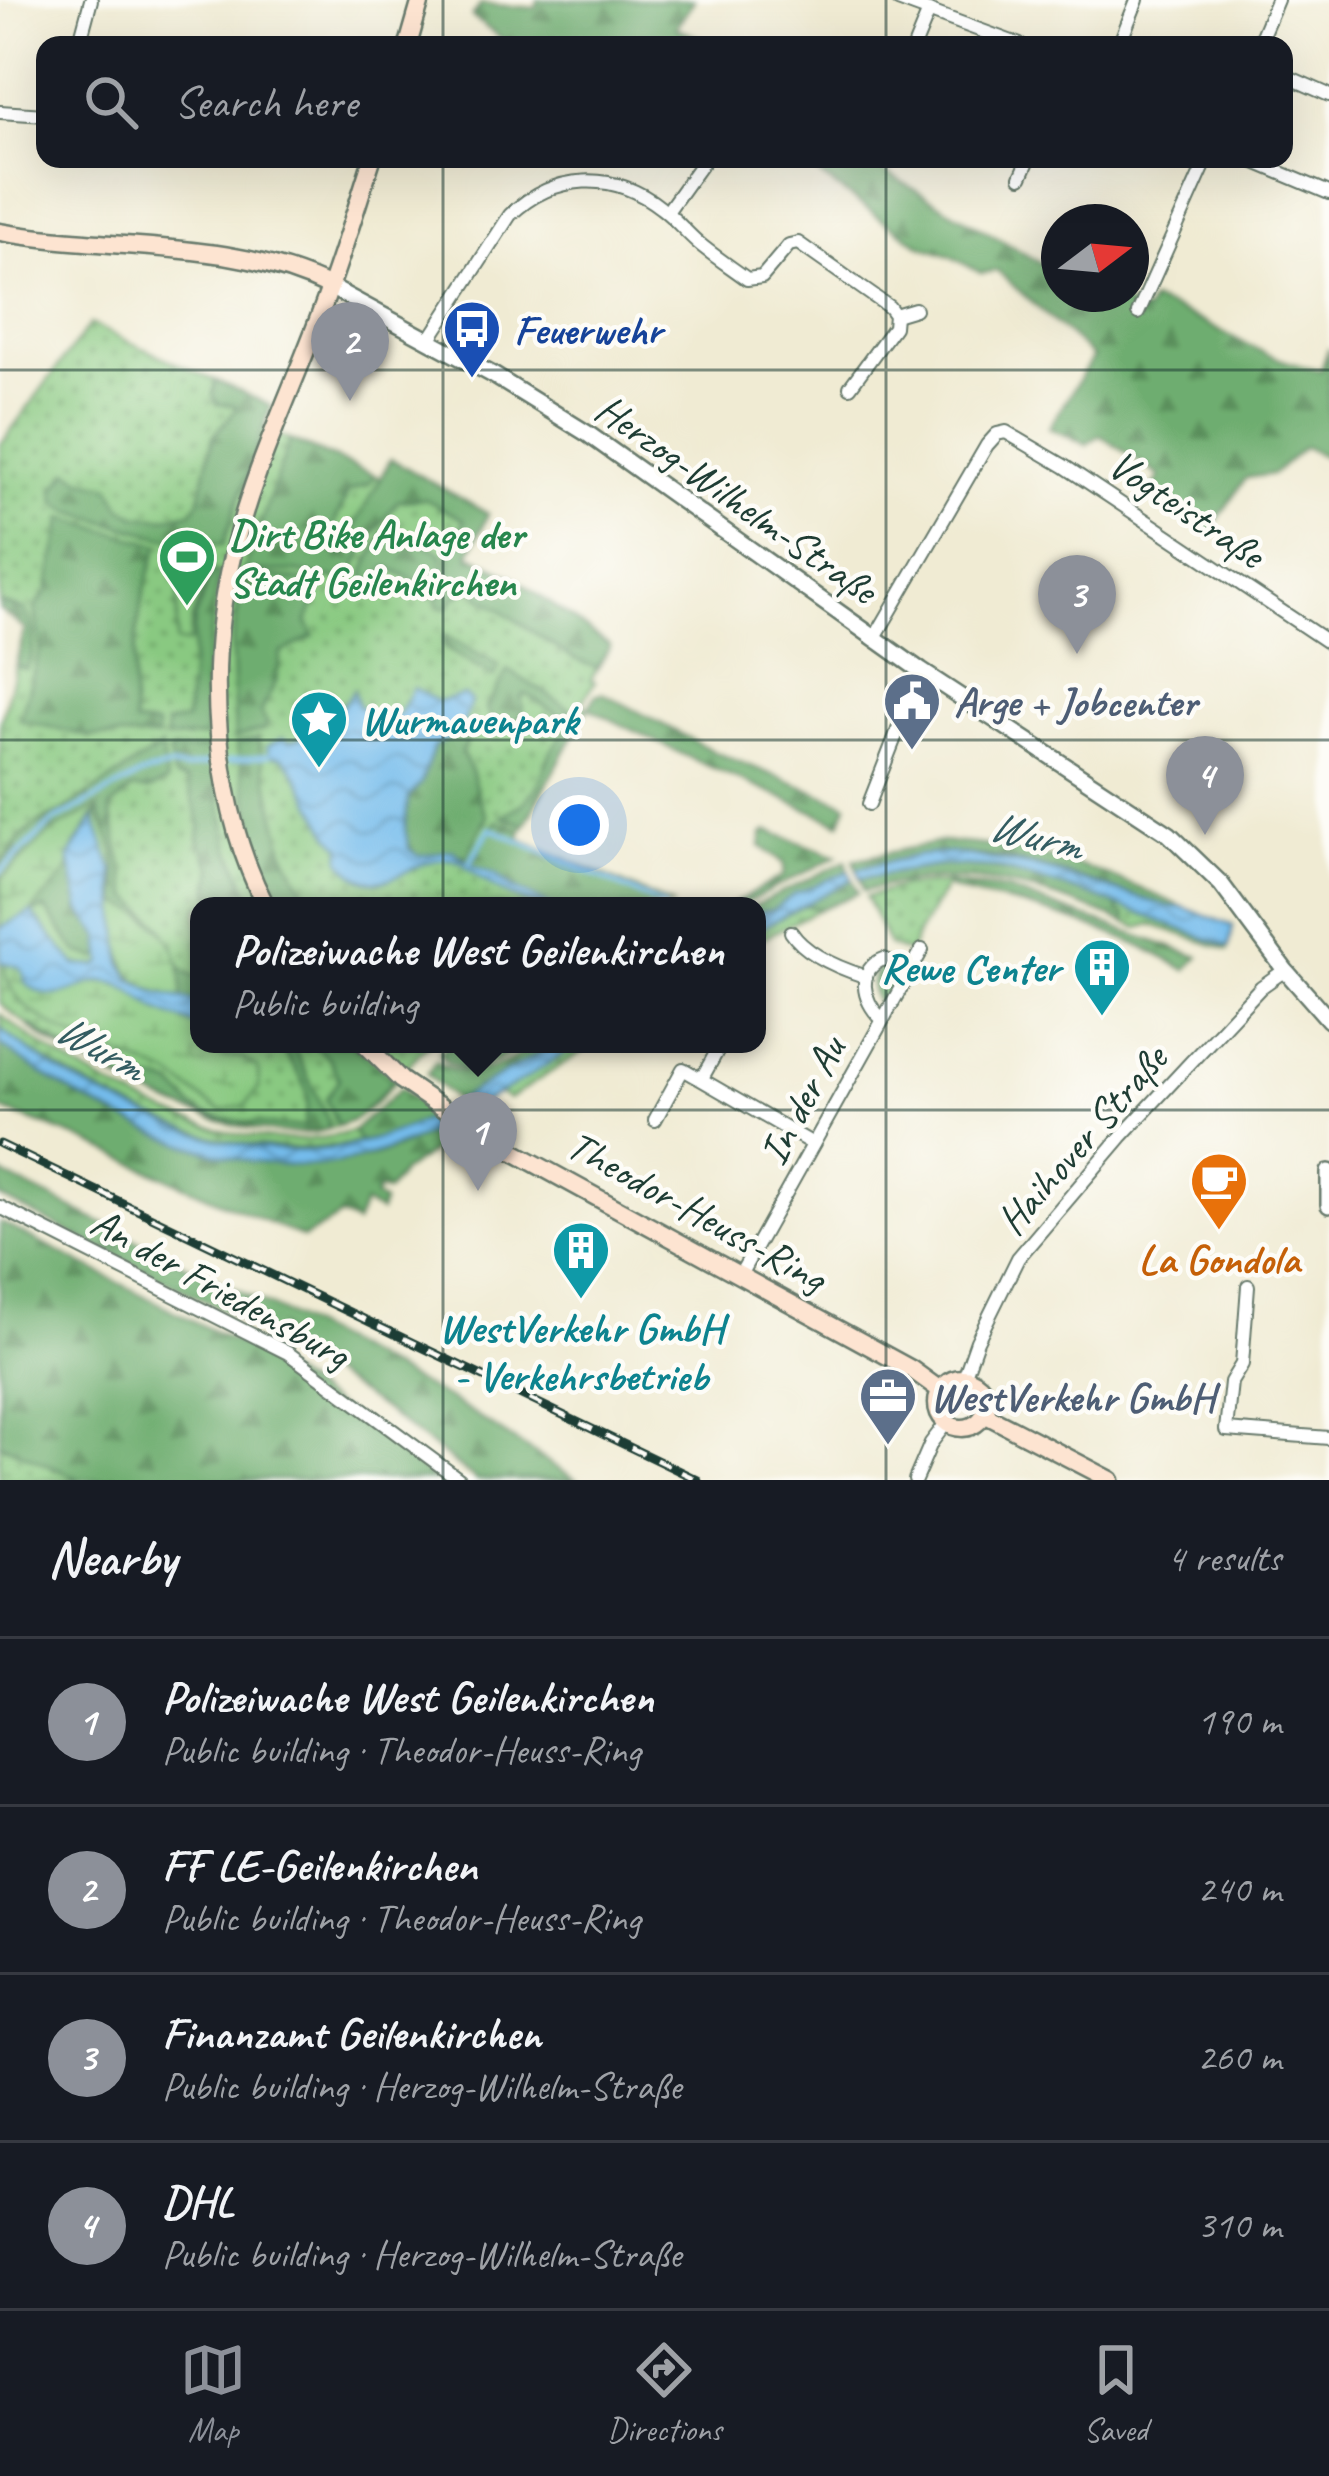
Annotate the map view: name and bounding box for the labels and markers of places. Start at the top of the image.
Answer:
bus stop icon: Feuerwehr [441,298,503,380]
pin: 2 [311,302,389,401]
place label: Feuerwehr [514,304,667,357]
place label: Dirt Bike Anlage der Stadt Geilenkirchen [229,508,528,609]
sports icon: Dirt Bike Anlage der Stadt Geilenkirchen [156,526,218,608]
pin: 3 [1038,555,1116,654]
public building icon: Arge + Jobcenter [881,670,943,752]
place label: Arge + Jobcenter [954,676,1201,729]
place icon: Wurmauenpark [288,688,350,770]
place label: Wurmauenpark [361,694,581,747]
pin: 4 [1166,736,1244,835]
building icon: Rewe Center [1071,936,1133,1018]
place label: Rewe Center [881,942,1065,995]
pin: 1 [439,1092,517,1191]
cafe icon: La Gondola [1188,1150,1250,1232]
building icon: WestVerkehr GmbH - Verkehrsbetrieb [550,1219,612,1301]
place label: La Gondola [1139,1233,1303,1286]
place label: WestVerkehr GmbH - Verkehrsbetrieb [439,1302,730,1403]
office icon: WestVerkehr GmbH [857,1365,919,1447]
place label: WestVerkehr GmbH [930,1371,1221,1424]

